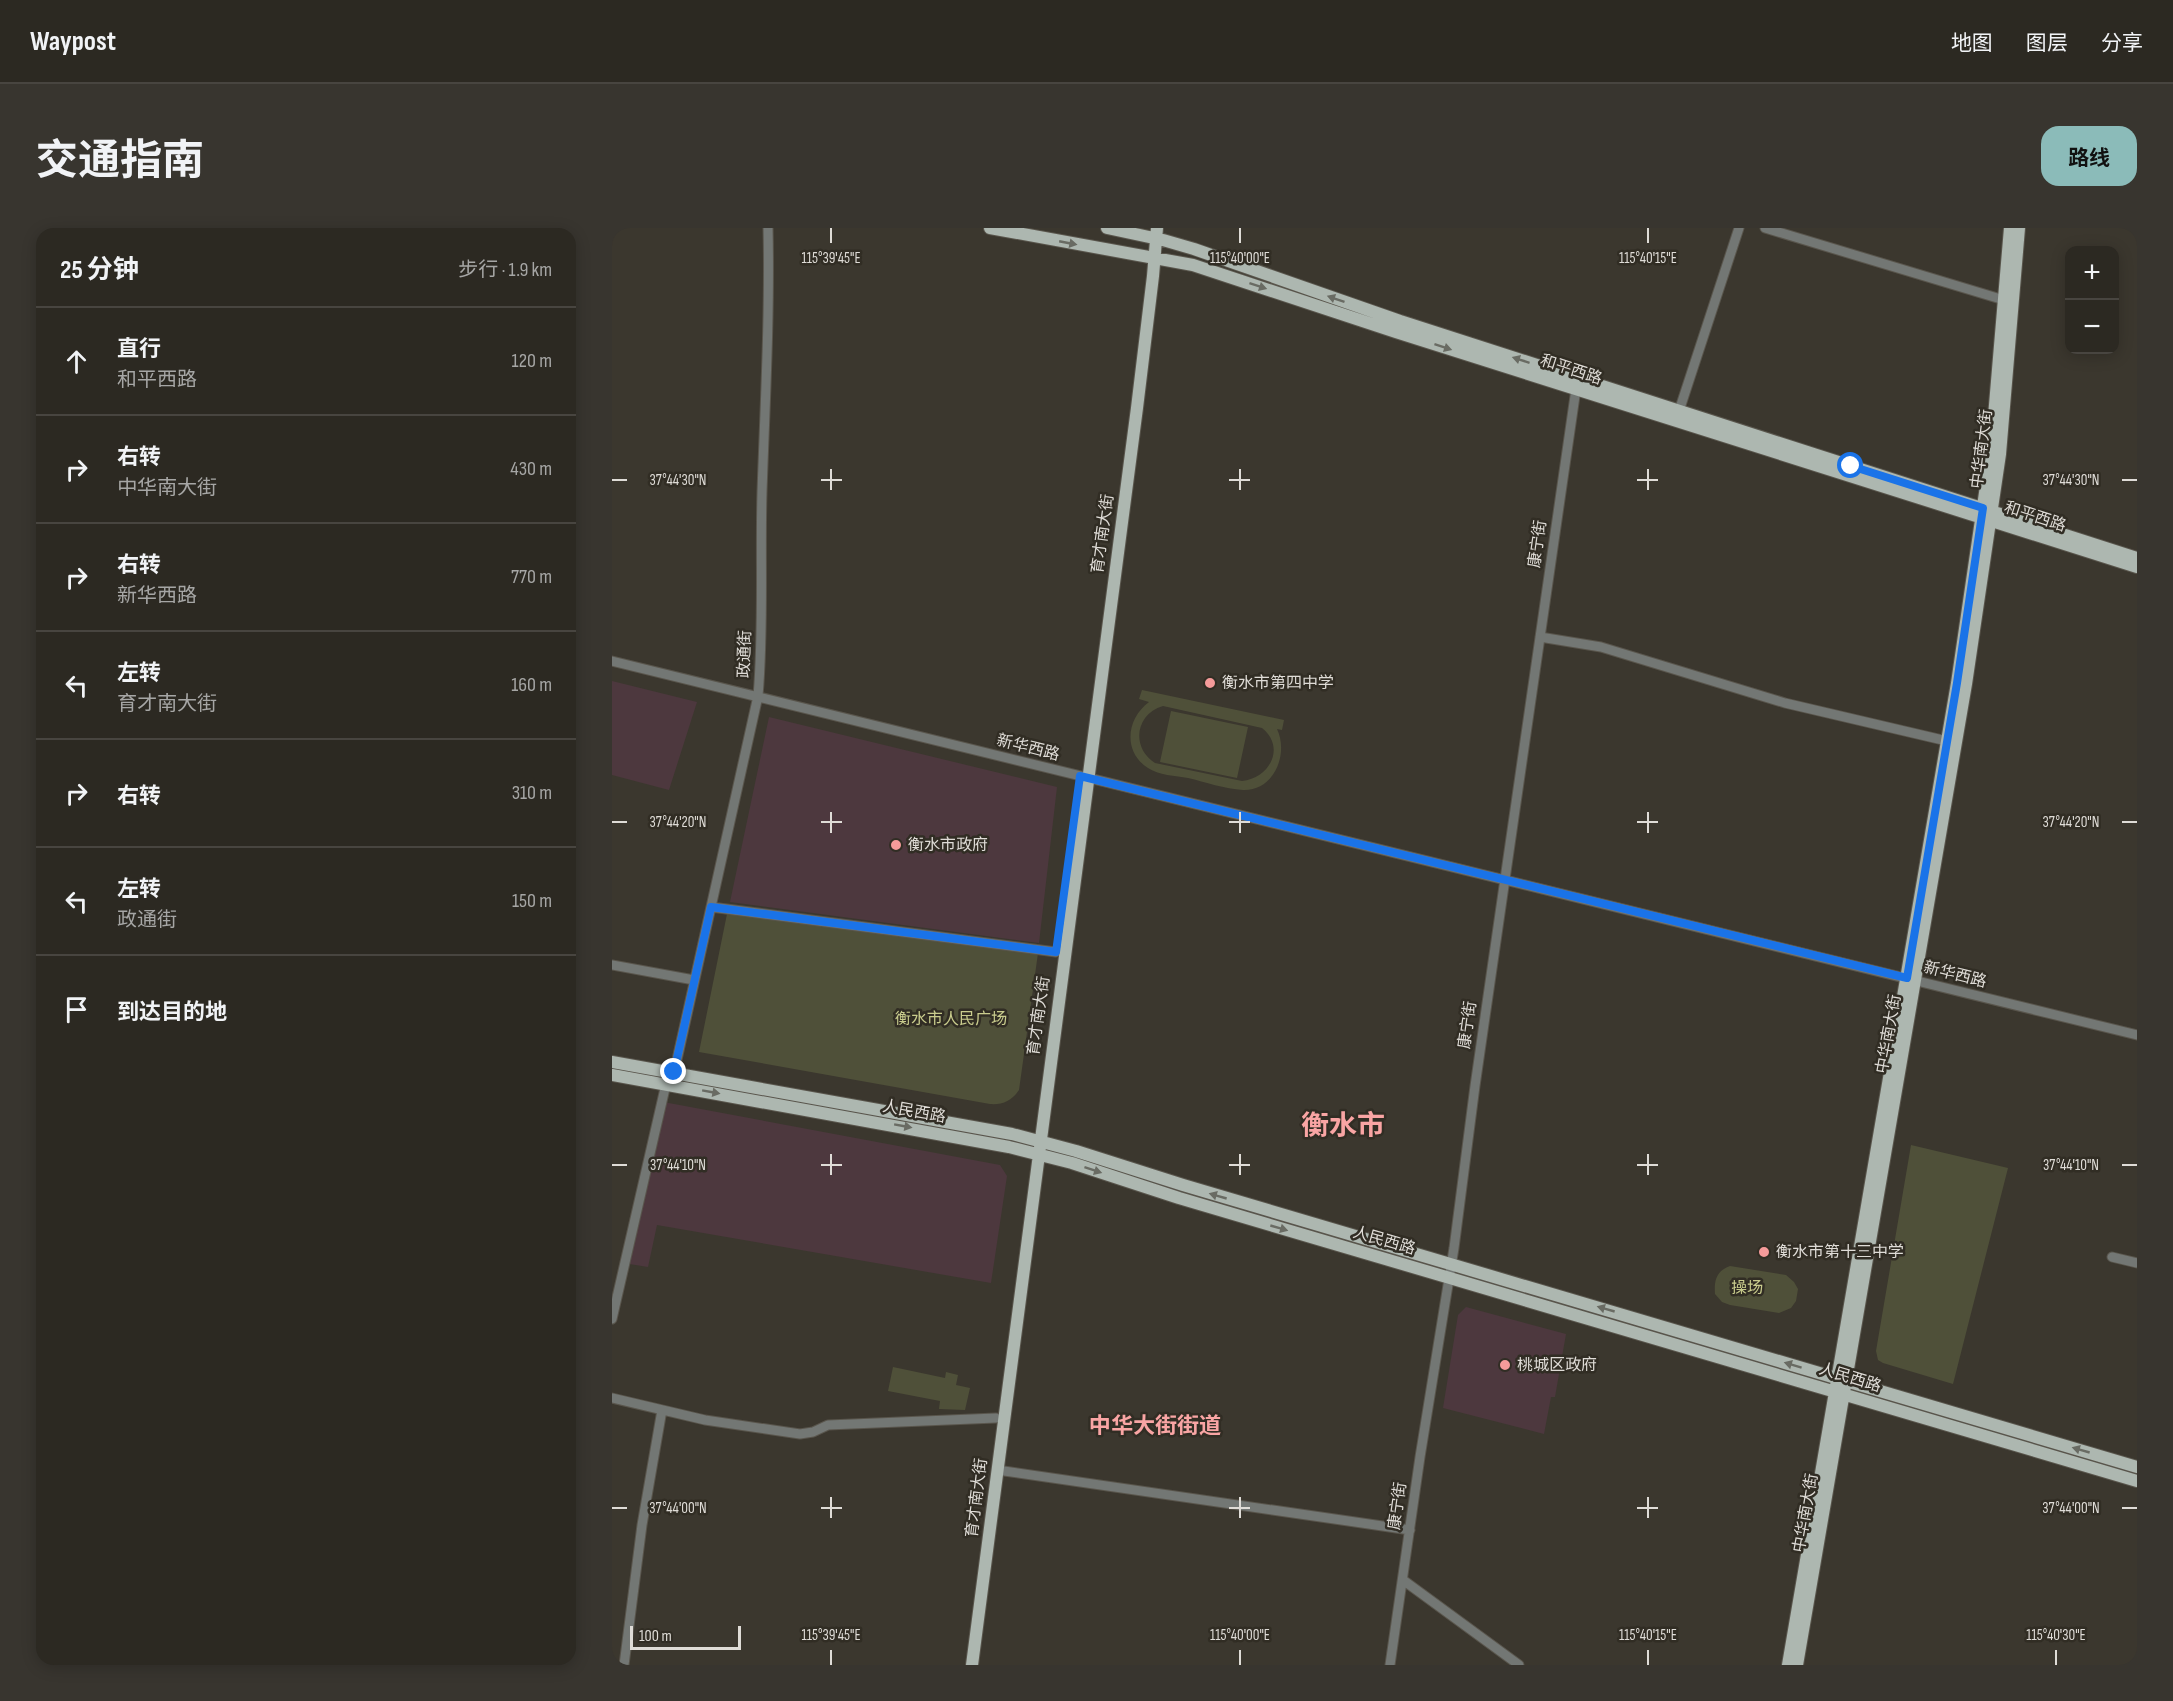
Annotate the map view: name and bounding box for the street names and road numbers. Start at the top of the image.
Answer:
street label: 和平西路 [1538,351,1604,389]
street label: 中华南大街 [1968,408,1996,490]
street label: 育才南大街 [1088,493,1118,575]
street label: 和平西路 [2002,498,2068,536]
street label: 康宁街 [1525,519,1551,569]
street label: 政通街 [735,630,755,678]
street label: 新华西路 [995,731,1061,765]
street label: 新华西路 [1922,958,1988,992]
street label: 育才南大街 [1024,975,1054,1057]
street label: 中华南大街 [1873,993,1905,1075]
street label: 康宁街 [1455,1000,1481,1050]
street label: 人民西路 [881,1097,947,1127]
street label: 人民西路 [1351,1223,1417,1259]
street label: 人民西路 [1817,1360,1883,1396]
street label: 育才南大街 [963,1457,991,1539]
street label: 中华南大街 [1790,1472,1822,1554]
street label: 康宁街 [1385,1481,1411,1531]

